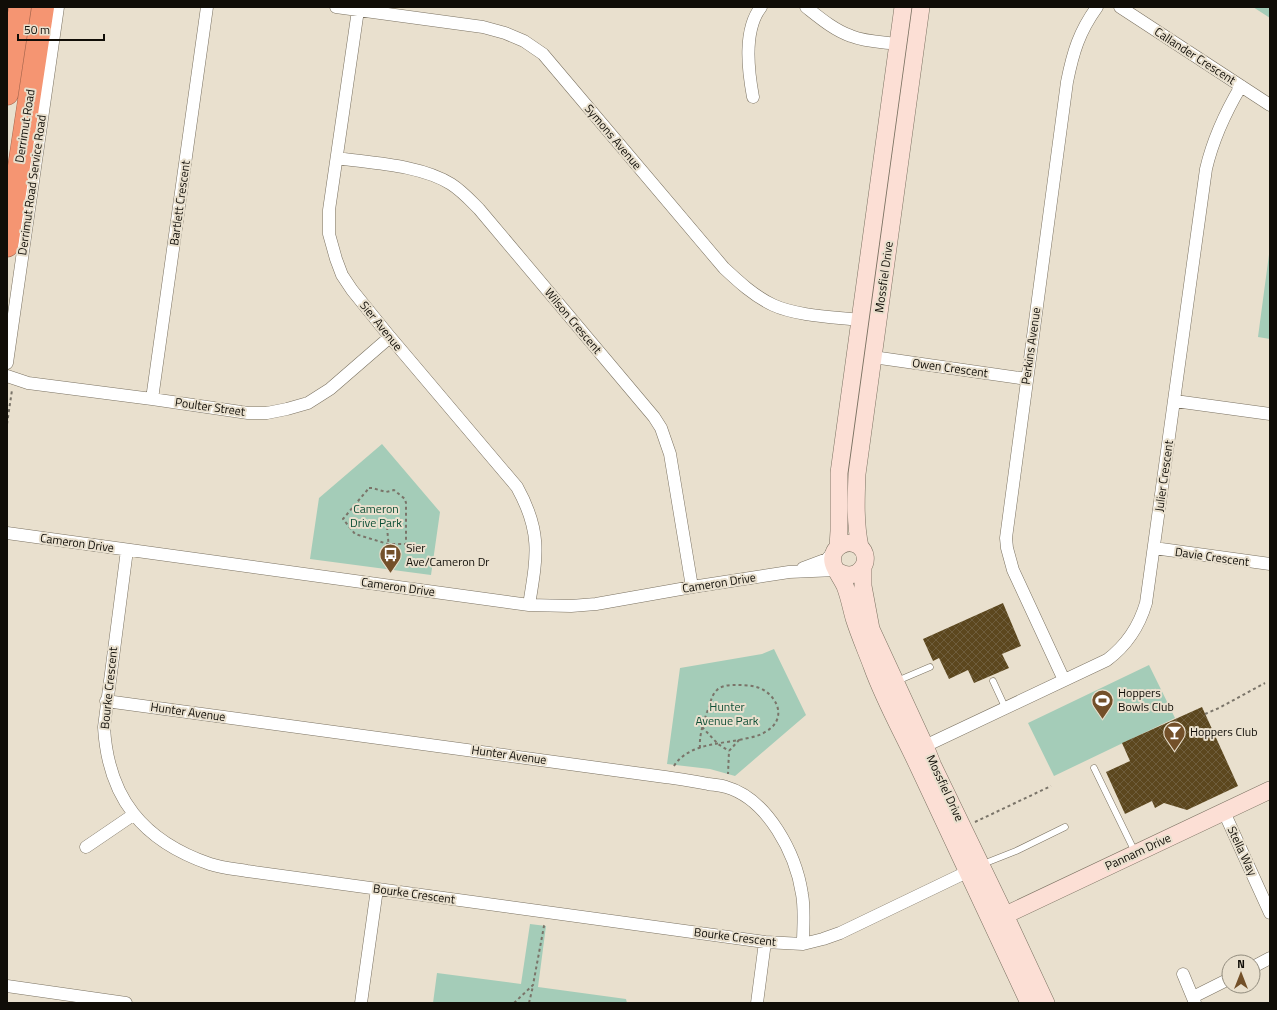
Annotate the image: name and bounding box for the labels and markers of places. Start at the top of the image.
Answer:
place label: Sier Ave/Cameron Dr [406,538,490,571]
bus stop icon: Sier Ave/Cameron Dr [377,542,403,575]
place label: Hoppers Bowls Club [1118,683,1174,716]
sports icon: Hoppers Bowls Club [1089,687,1115,720]
bar icon: Hoppers Club [1161,719,1187,752]
place label: Hoppers Club [1190,722,1257,741]

